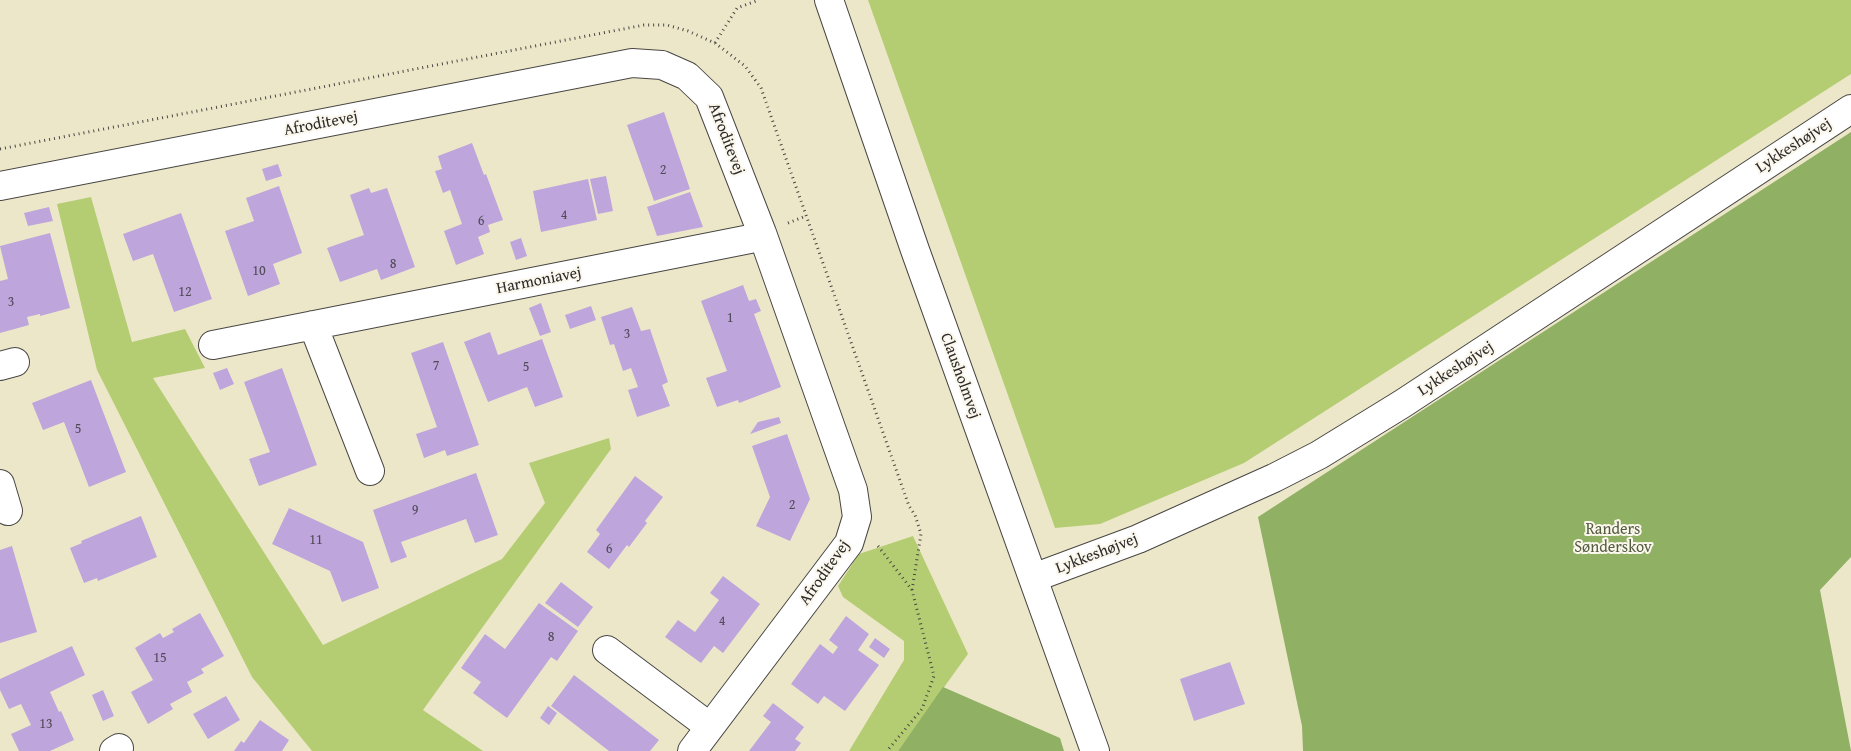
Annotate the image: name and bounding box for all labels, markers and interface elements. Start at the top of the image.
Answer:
street label: Afroditevej [704,101,748,177]
street label: Afroditevej [282,107,360,141]
street label: Lykkeshøjvej [1753,114,1835,178]
house number: 2 [660,162,666,178]
house number: 4 [561,207,567,223]
house number: 6 [478,213,484,229]
house number: 8 [390,256,396,272]
house number: 10 [252,263,266,279]
street label: Harmoniavej [495,263,583,299]
house number: 12 [178,284,192,300]
house number: 3 [8,294,14,310]
house number: 1 [727,310,733,326]
house number: 3 [624,326,630,342]
street label: Clausholmvej [936,330,984,422]
street label: Lykkeshøjvej [1415,337,1497,401]
house number: 7 [433,358,439,374]
house number: 5 [523,359,529,375]
house number: 5 [75,421,81,437]
house number: 2 [789,497,795,513]
house number: 9 [412,502,418,518]
park label: Randers Sønderskov [1574,520,1652,558]
street label: Lykkeshøjvej [1053,530,1141,578]
house number: 11 [309,532,323,548]
street label: Afroditevej [796,537,854,609]
house number: 6 [606,541,612,557]
house number: 4 [719,613,725,629]
house number: 8 [548,629,554,645]
house number: 15 [153,650,167,666]
house number: 13 [39,716,53,732]

